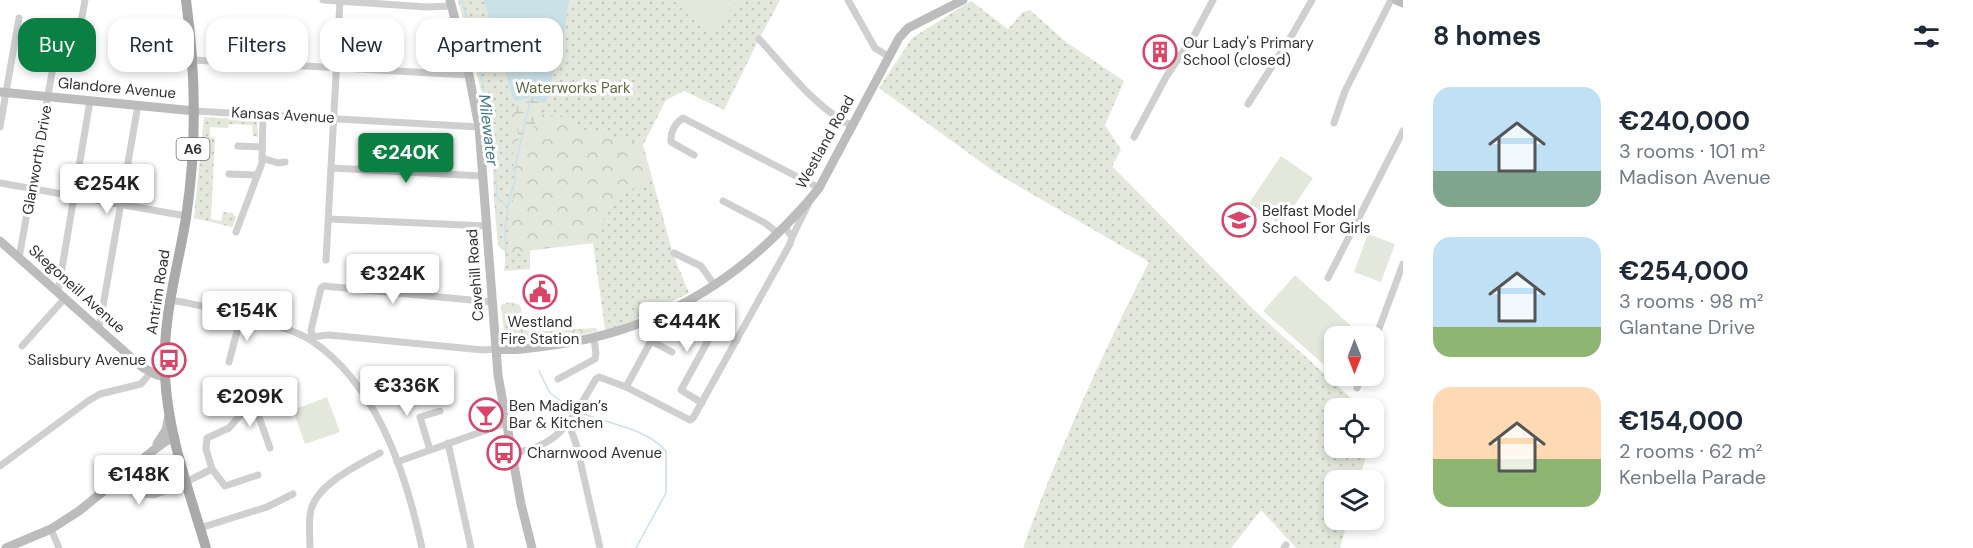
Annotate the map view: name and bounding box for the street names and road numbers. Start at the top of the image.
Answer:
street label: Glandore Avenue [57,73,177,103]
street label: Westland Road [791,92,859,192]
street label: Kansas Avenue [231,102,335,128]
street label: Glanworth Drive [18,104,56,216]
road number: A6 [176,138,210,160]
street label: Cavehill Road [462,228,488,322]
street label: Skegoneill Avenue [24,240,130,338]
street label: Antrim Road [141,248,175,336]

